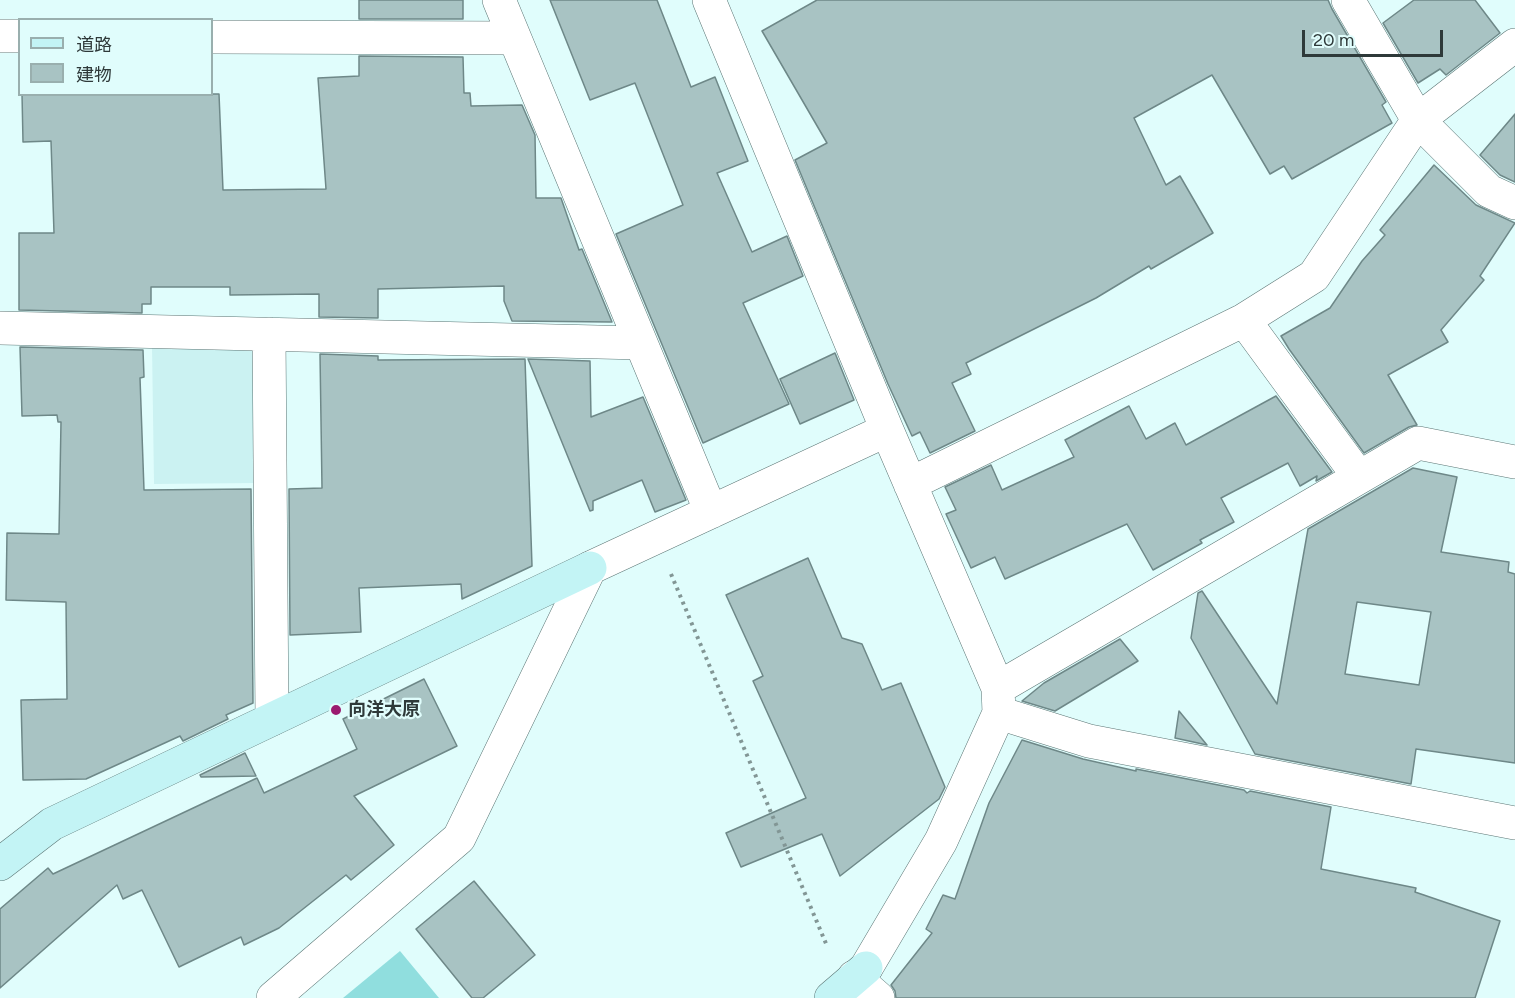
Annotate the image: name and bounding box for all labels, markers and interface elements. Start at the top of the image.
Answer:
legend [18,18,213,96]
scale bar [1305,18,1446,56]
text: 20 m [1313,29,1354,51]
text: 道路 [76,34,112,56]
text: 建物 [76,64,112,86]
place label: 向洋大原 [348,699,420,721]
marker: 向洋大原 [329,703,343,717]

